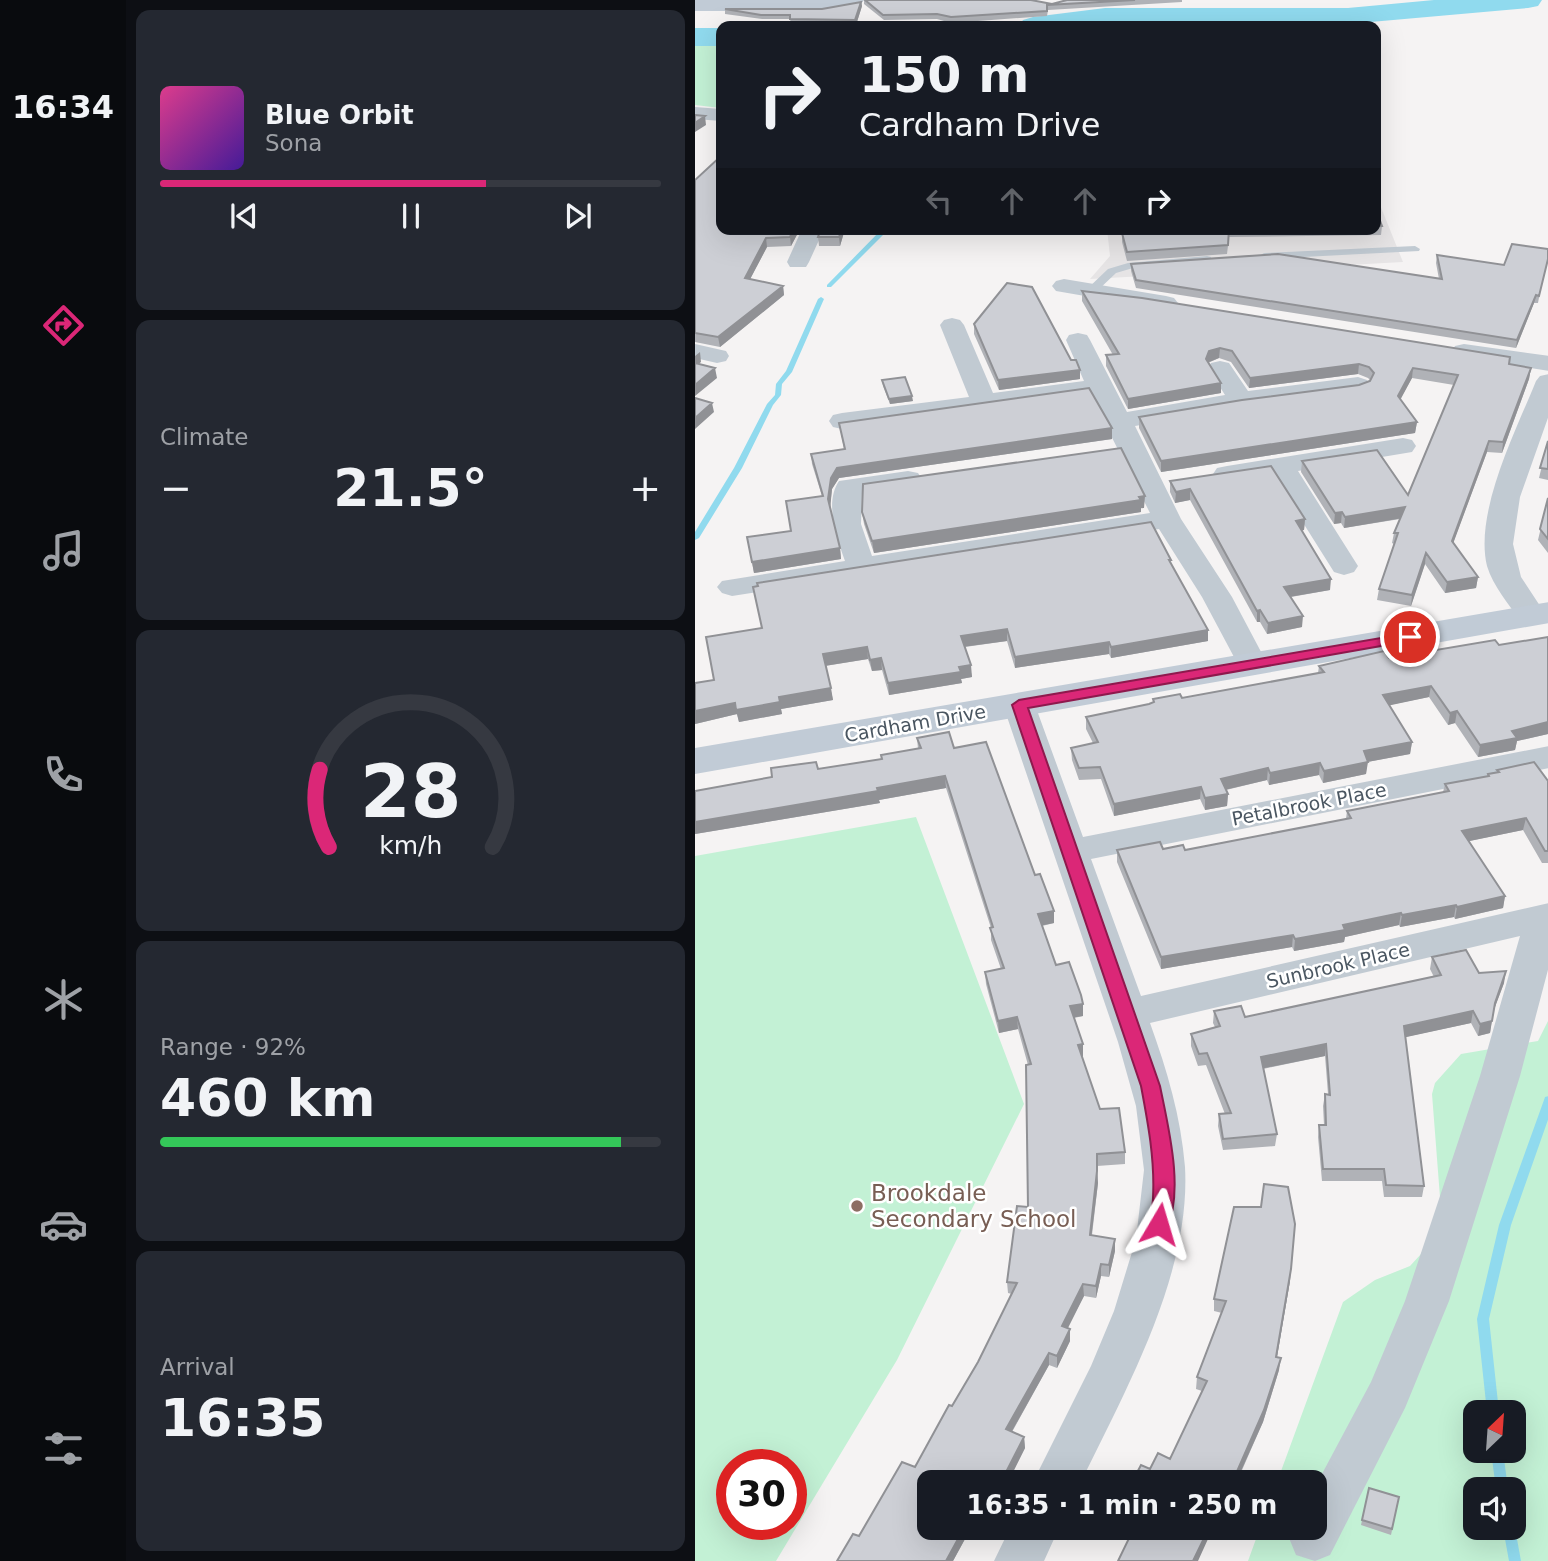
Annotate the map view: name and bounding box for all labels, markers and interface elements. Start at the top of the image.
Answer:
text: 150 m [859,47,1029,104]
icon: right [744,49,835,140]
text: 16:34 [12,88,114,126]
text: Blue Orbit [265,100,414,130]
text: Cardham Drive [859,106,1100,144]
text: Sona [265,130,322,156]
icon: left [920,182,958,220]
icon: ahead [993,182,1031,220]
icon: ahead [1066,182,1104,220]
icon: right [1139,182,1177,220]
icon: previous [225,197,263,235]
icon: pause [392,197,430,235]
icon: next [559,197,597,235]
icon: directions [39,301,88,350]
text: Climate [160,424,249,450]
text: 21.5° [333,458,488,518]
text: − [160,466,192,510]
text: + [629,466,661,510]
icon: music [39,526,88,575]
pin [1380,607,1440,667]
icon: arrive [1391,618,1429,656]
street label: Cardham Drive [843,700,987,746]
text: 28 [360,749,461,834]
icon: phone [39,750,88,799]
street label: Petalbrook Place [1230,778,1388,830]
text: km/h [379,830,442,859]
street label: Sunbrook Place [1264,938,1412,992]
icon: climate [39,975,88,1024]
text: Range · 92% [160,1034,306,1060]
text: 460 km [160,1068,375,1128]
place label: Brookdale Secondary School [871,1180,1076,1232]
position arrow [1122,1187,1196,1261]
marker: Brookdale Secondary School [849,1198,865,1214]
icon: car [39,1200,88,1249]
text: Arrival [160,1354,235,1380]
text: 16:35 [160,1388,326,1448]
north arrow [1463,1400,1526,1463]
map controls [1463,1400,1526,1540]
icon: filters [39,1424,88,1473]
speed limit sign: 30 [716,1449,807,1540]
button: sound [1463,1477,1526,1540]
text: 16:35 · 1 min · 250 m [967,1490,1277,1520]

